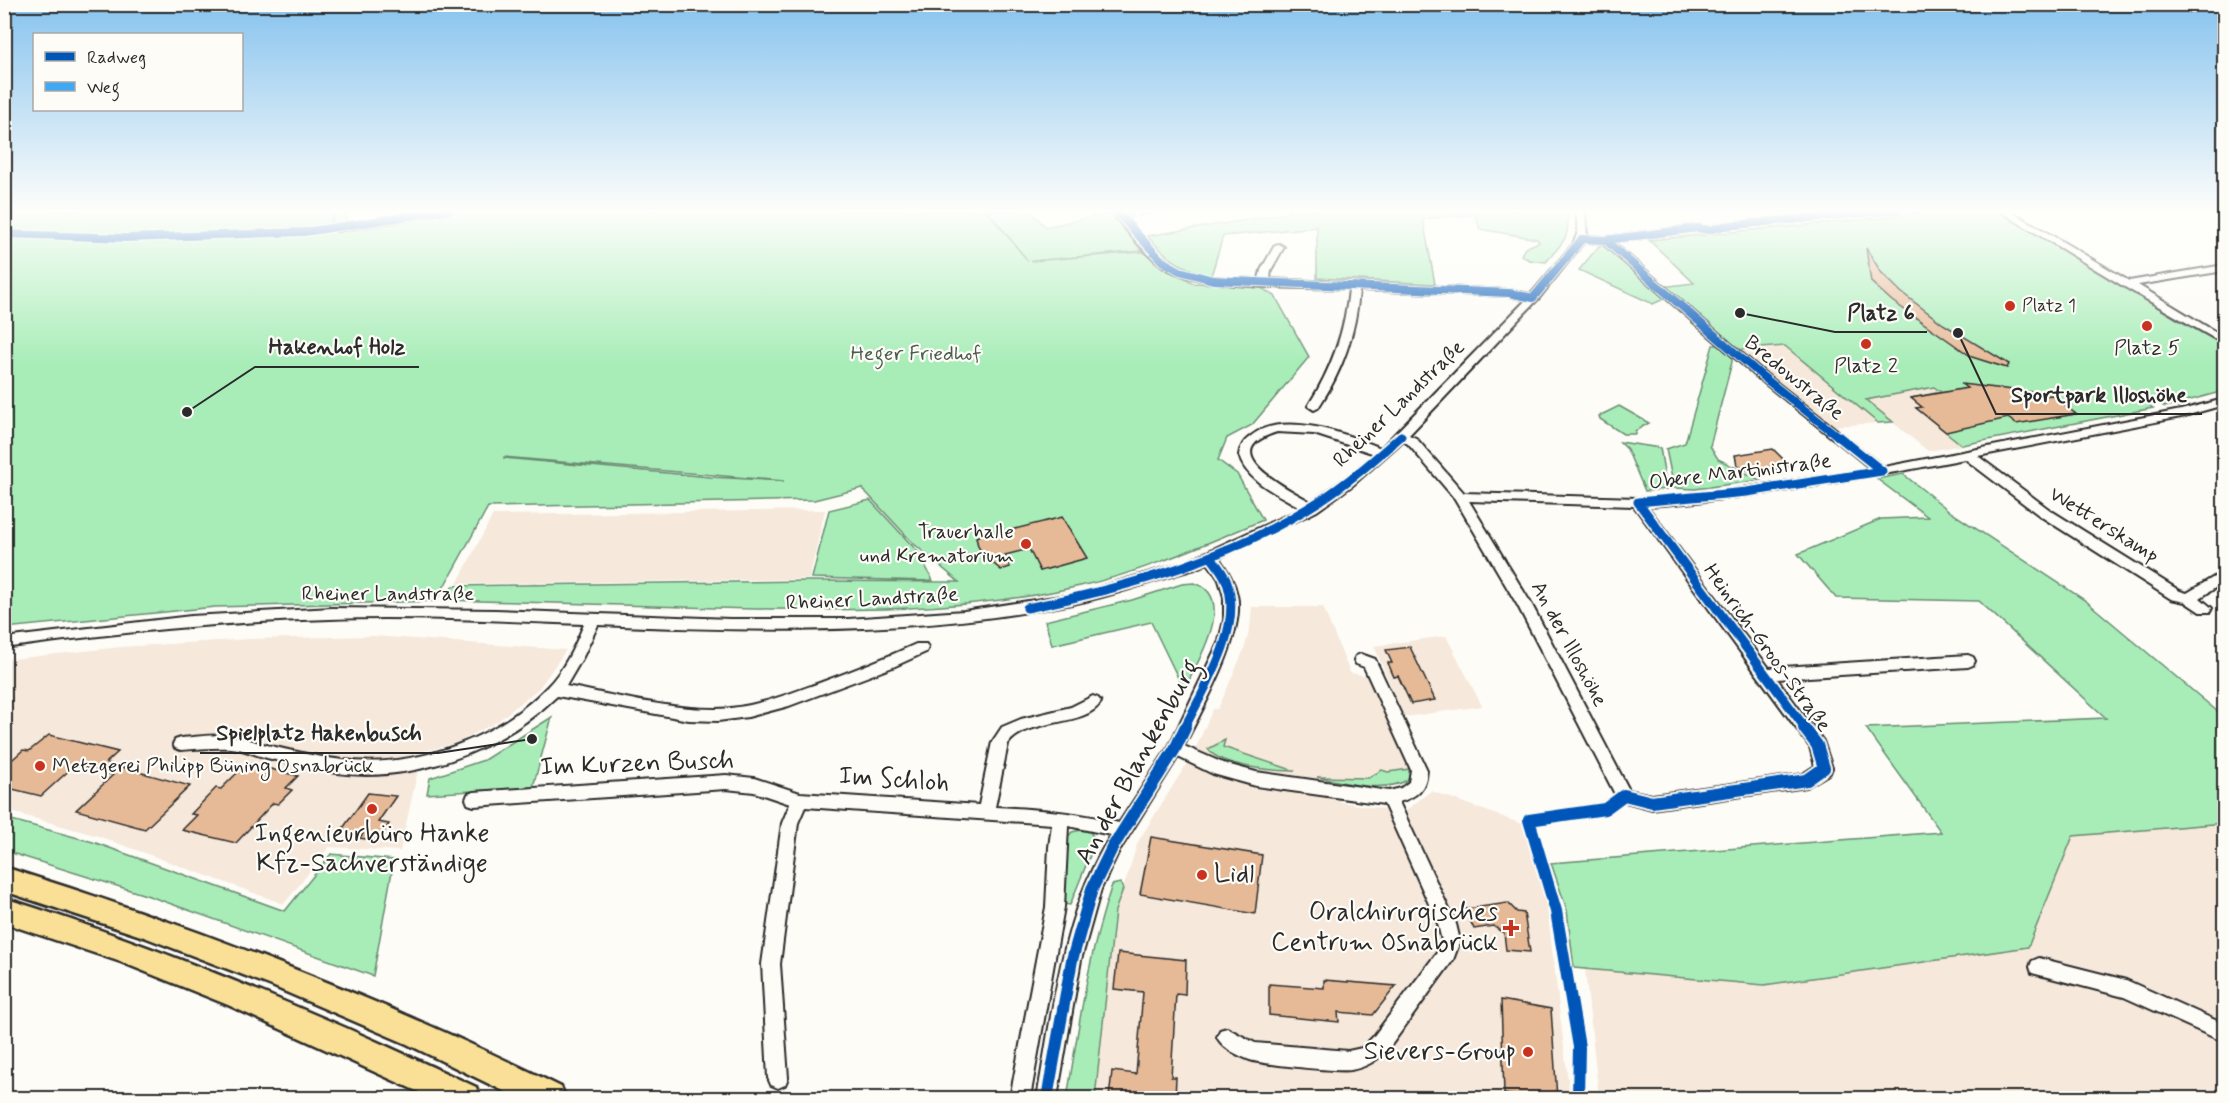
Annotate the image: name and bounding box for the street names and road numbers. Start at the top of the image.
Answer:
street label: Bredowstraße [1738,329,1850,427]
street label: Rheiner Landstraße [1327,334,1471,474]
street label: Obere Martinistraße [1647,447,1833,497]
street label: Wetterskamp [2044,480,2164,570]
street label: Heinrich-Groos-Straße [1696,558,1838,738]
street label: An der Illoshöhe [1524,576,1614,712]
street label: Rheiner Landstraße [302,580,474,608]
street label: Rheiner Landstraße [785,580,959,618]
street label: An der Blankenburg [1067,653,1211,872]
street label: Im Kurzen Busch [539,744,735,784]
street label: Im Schloh [838,759,950,801]

